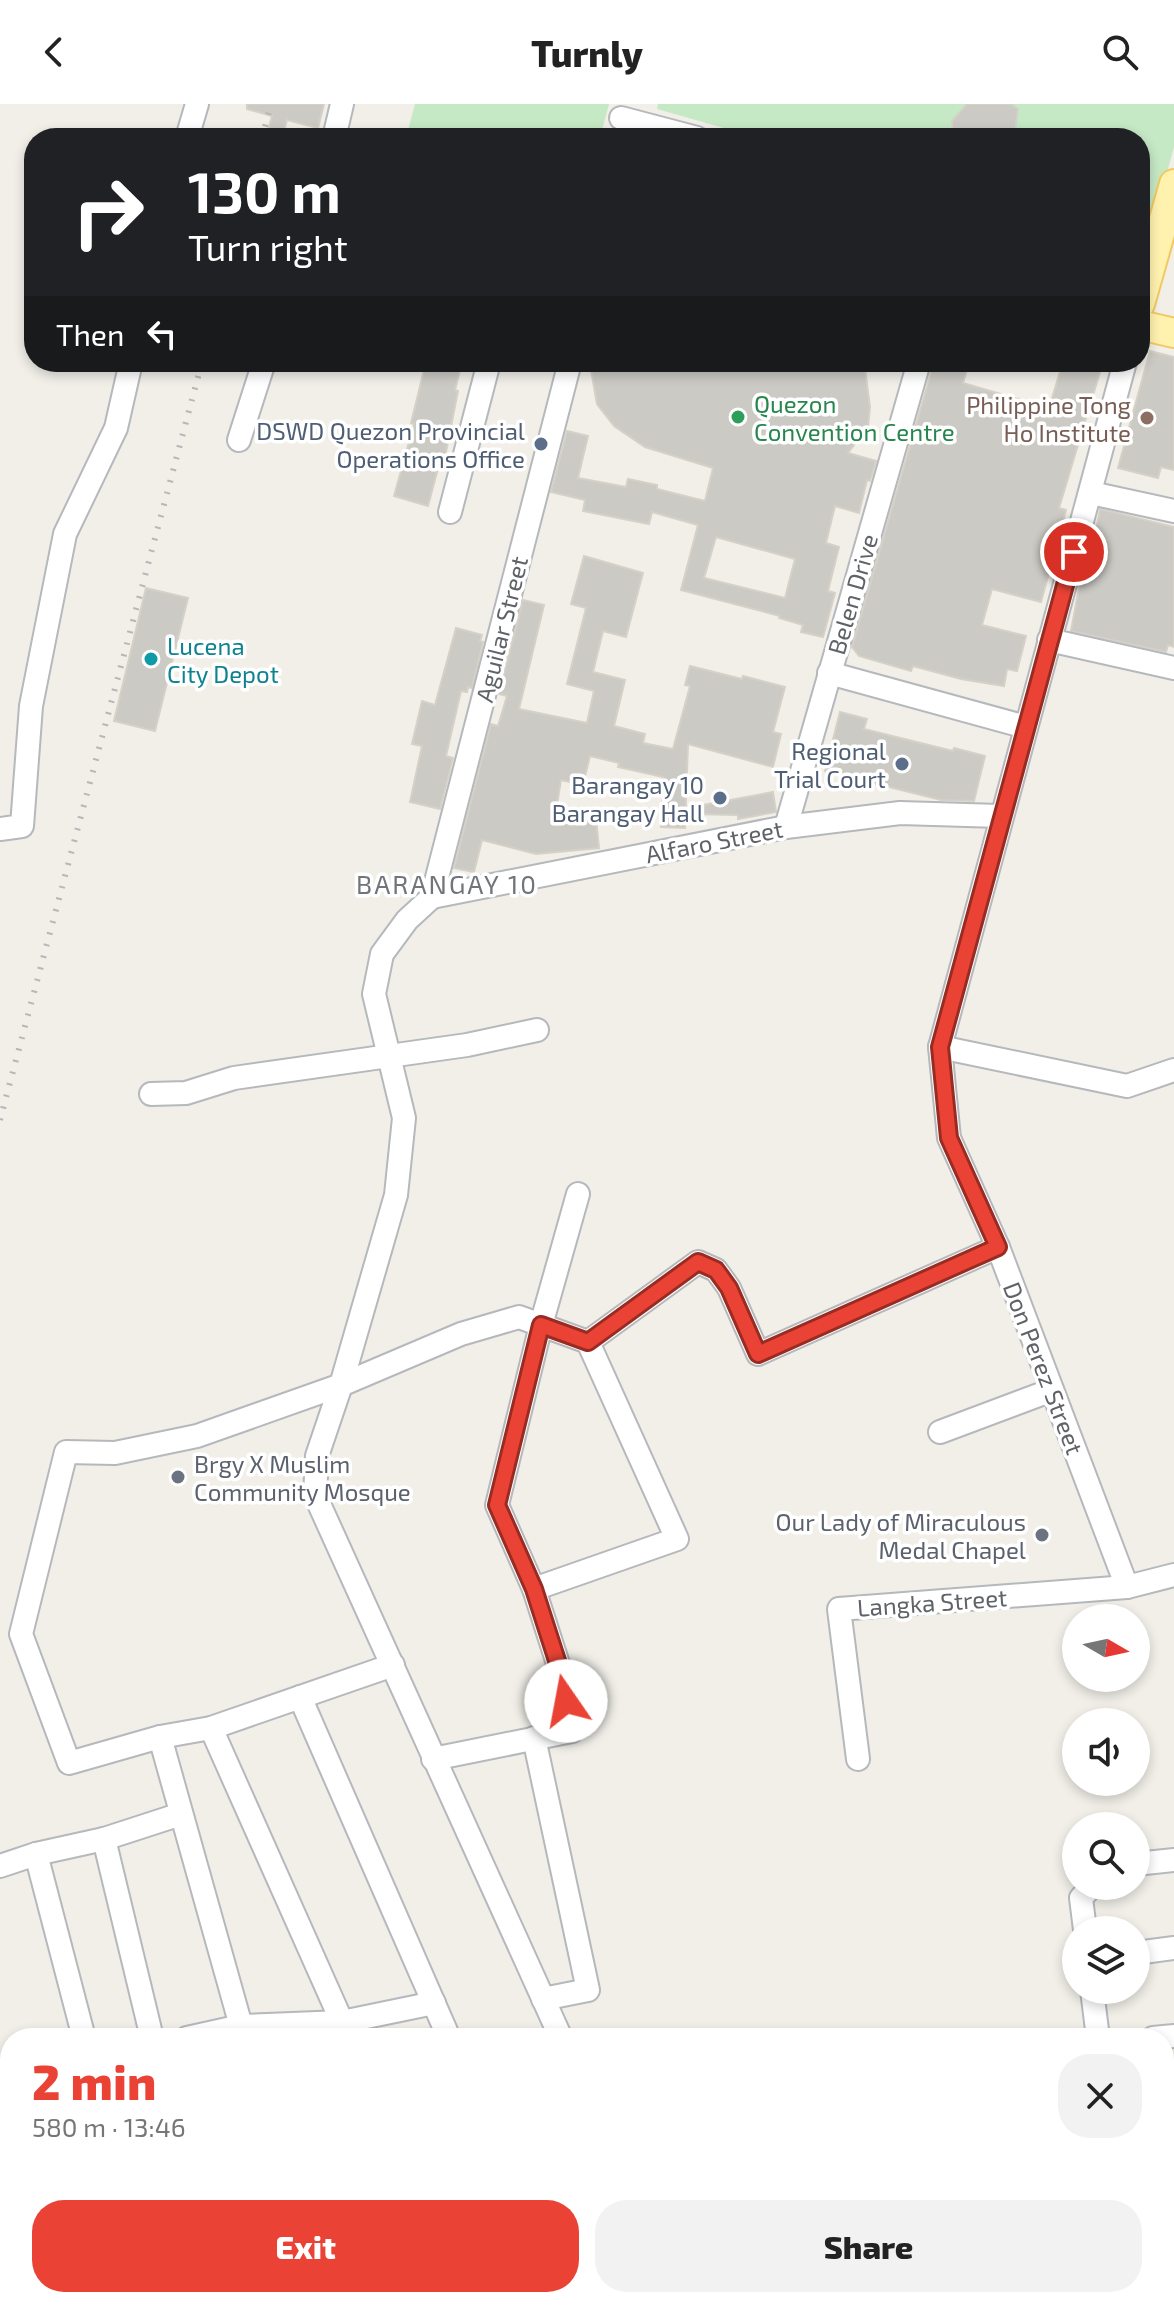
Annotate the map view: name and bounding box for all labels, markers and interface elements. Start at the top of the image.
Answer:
icon: back [32,30,76,74]
icon: search [1098,30,1142,74]
text: Turnly [531,31,643,74]
text: 130 m [188,157,341,224]
icon: right [56,160,160,264]
text: Turn right [188,225,348,268]
icon: left [140,312,184,356]
text: Then [56,316,124,352]
place label: Quezon Convention Centre [754,389,955,446]
place label: Philippine Tong Ho Institute [966,390,1131,447]
marker: Quezon Convention Centre [729,408,747,426]
marker: Philippine Tong Ho Institute [1138,409,1156,427]
place label: DSWD Quezon Provincial Operations Office [256,416,525,473]
marker: DSWD Quezon Provincial Operations Office [532,435,550,453]
pin [1040,518,1108,586]
street label: Belen Drive [821,530,883,658]
icon: arrive [1052,530,1096,574]
street label: Aguilar Street [469,553,533,705]
place label: Lucena City Depot [167,631,279,688]
marker: Lucena City Depot [142,650,160,668]
place label: Regional Trial Court [774,736,886,793]
marker: Regional Trial Court [893,755,911,773]
place label: Barangay 10 Barangay Hall [552,770,704,827]
marker: Barangay 10 Barangay Hall [711,789,729,807]
street label: Alfaro Street [643,813,785,869]
district label: BARANGAY 10 [356,868,538,899]
street label: Don Perez Street [998,1278,1090,1458]
place label: Brgy X Muslim Community Mosque [194,1449,411,1506]
marker: Brgy X Muslim Community Mosque [169,1468,187,1486]
place label: Our Lady of Miraculous Medal Chapel [776,1507,1026,1564]
marker: Our Lady of Miraculous Medal Chapel [1033,1526,1051,1544]
street label: Langka Street [856,1582,1008,1622]
north arrow [1062,1604,1150,1692]
map controls [1062,1604,1150,2004]
position arrow [524,1659,608,1743]
button: sound [1062,1708,1150,1796]
button: search [1062,1812,1150,1900]
button: layers [1062,1916,1150,2004]
text: 2 min [32,2052,156,2110]
button: close [1058,2054,1142,2138]
text: 580 m · 13:46 [32,2111,186,2142]
button: Exit [32,2200,579,2292]
button: Share [595,2200,1142,2292]

